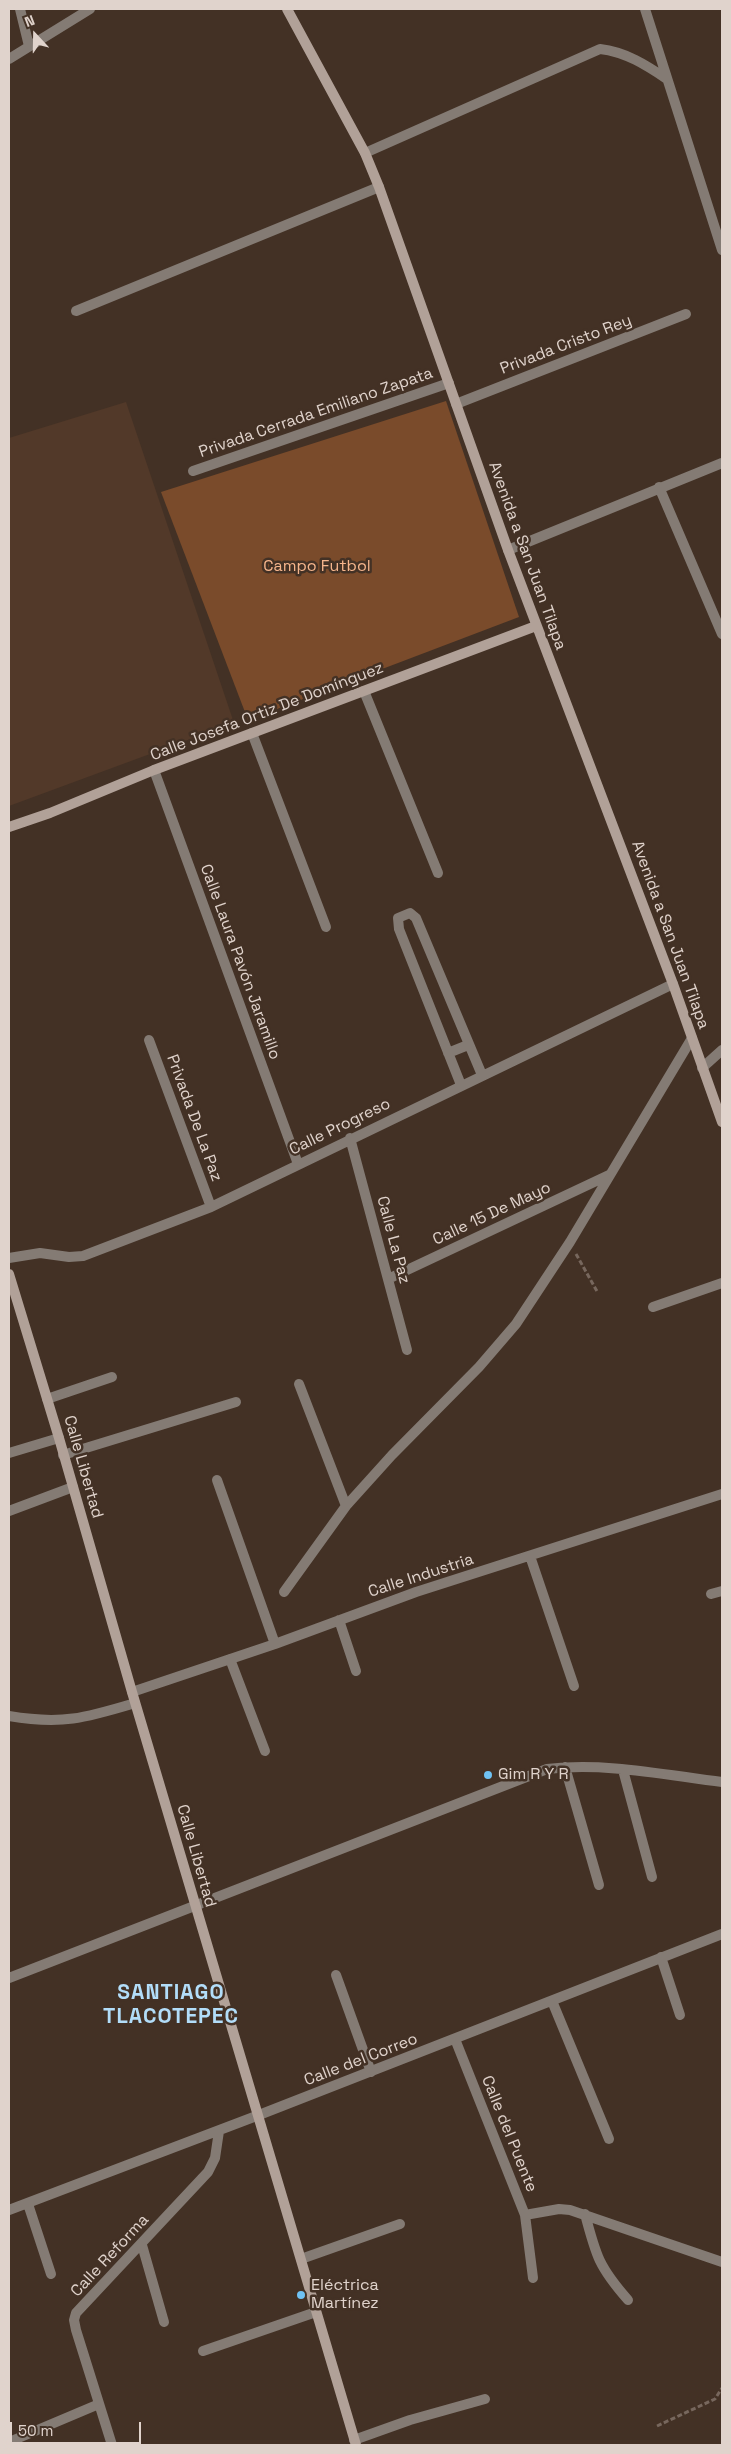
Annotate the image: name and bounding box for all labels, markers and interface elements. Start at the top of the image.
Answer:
north arrow [10,10,60,60]
text: N [22,11,37,31]
street label: Privada Cristo Rey [497,311,635,379]
street label: Privada Cerrada Emiliano Zapata [197,364,435,462]
street label: Avenida a San Juan Tilapa [484,459,570,653]
park label: Campo Futbol [263,557,371,577]
street label: Calle Josefa Ortiz De Domínguez [148,659,386,765]
street label: Avenida a San Juan Tilapa [627,838,713,1032]
street label: Calle Laura Pavón Jaramillo [196,862,284,1062]
street label: Privada De La Paz [162,1052,226,1184]
street label: Calle Progreso [286,1094,394,1160]
street label: Calle 15 De Mayo [430,1178,554,1250]
street label: Calle La Paz [372,1194,414,1286]
street label: Calle Libertad [59,1413,107,1521]
street label: Calle Industria [366,1550,476,1602]
place label: Gim R Y R [498,1765,569,1785]
marker: Gim R Y R [482,1769,494,1781]
street label: Calle Libertad [172,1802,220,1910]
district label: SANTIAGO TLACOTEPEC [102,1980,240,2030]
street label: Calle del Correo [302,2030,420,2090]
street label: Calle del Puente [477,2073,541,2195]
street label: Calle Reforma [67,2211,153,2301]
place label: Eléctrica Martínez [311,2276,379,2314]
marker: Eléctrica Martínez [295,2289,307,2301]
scale bar [12,2412,144,2444]
text: 50 m [18,2421,53,2440]

